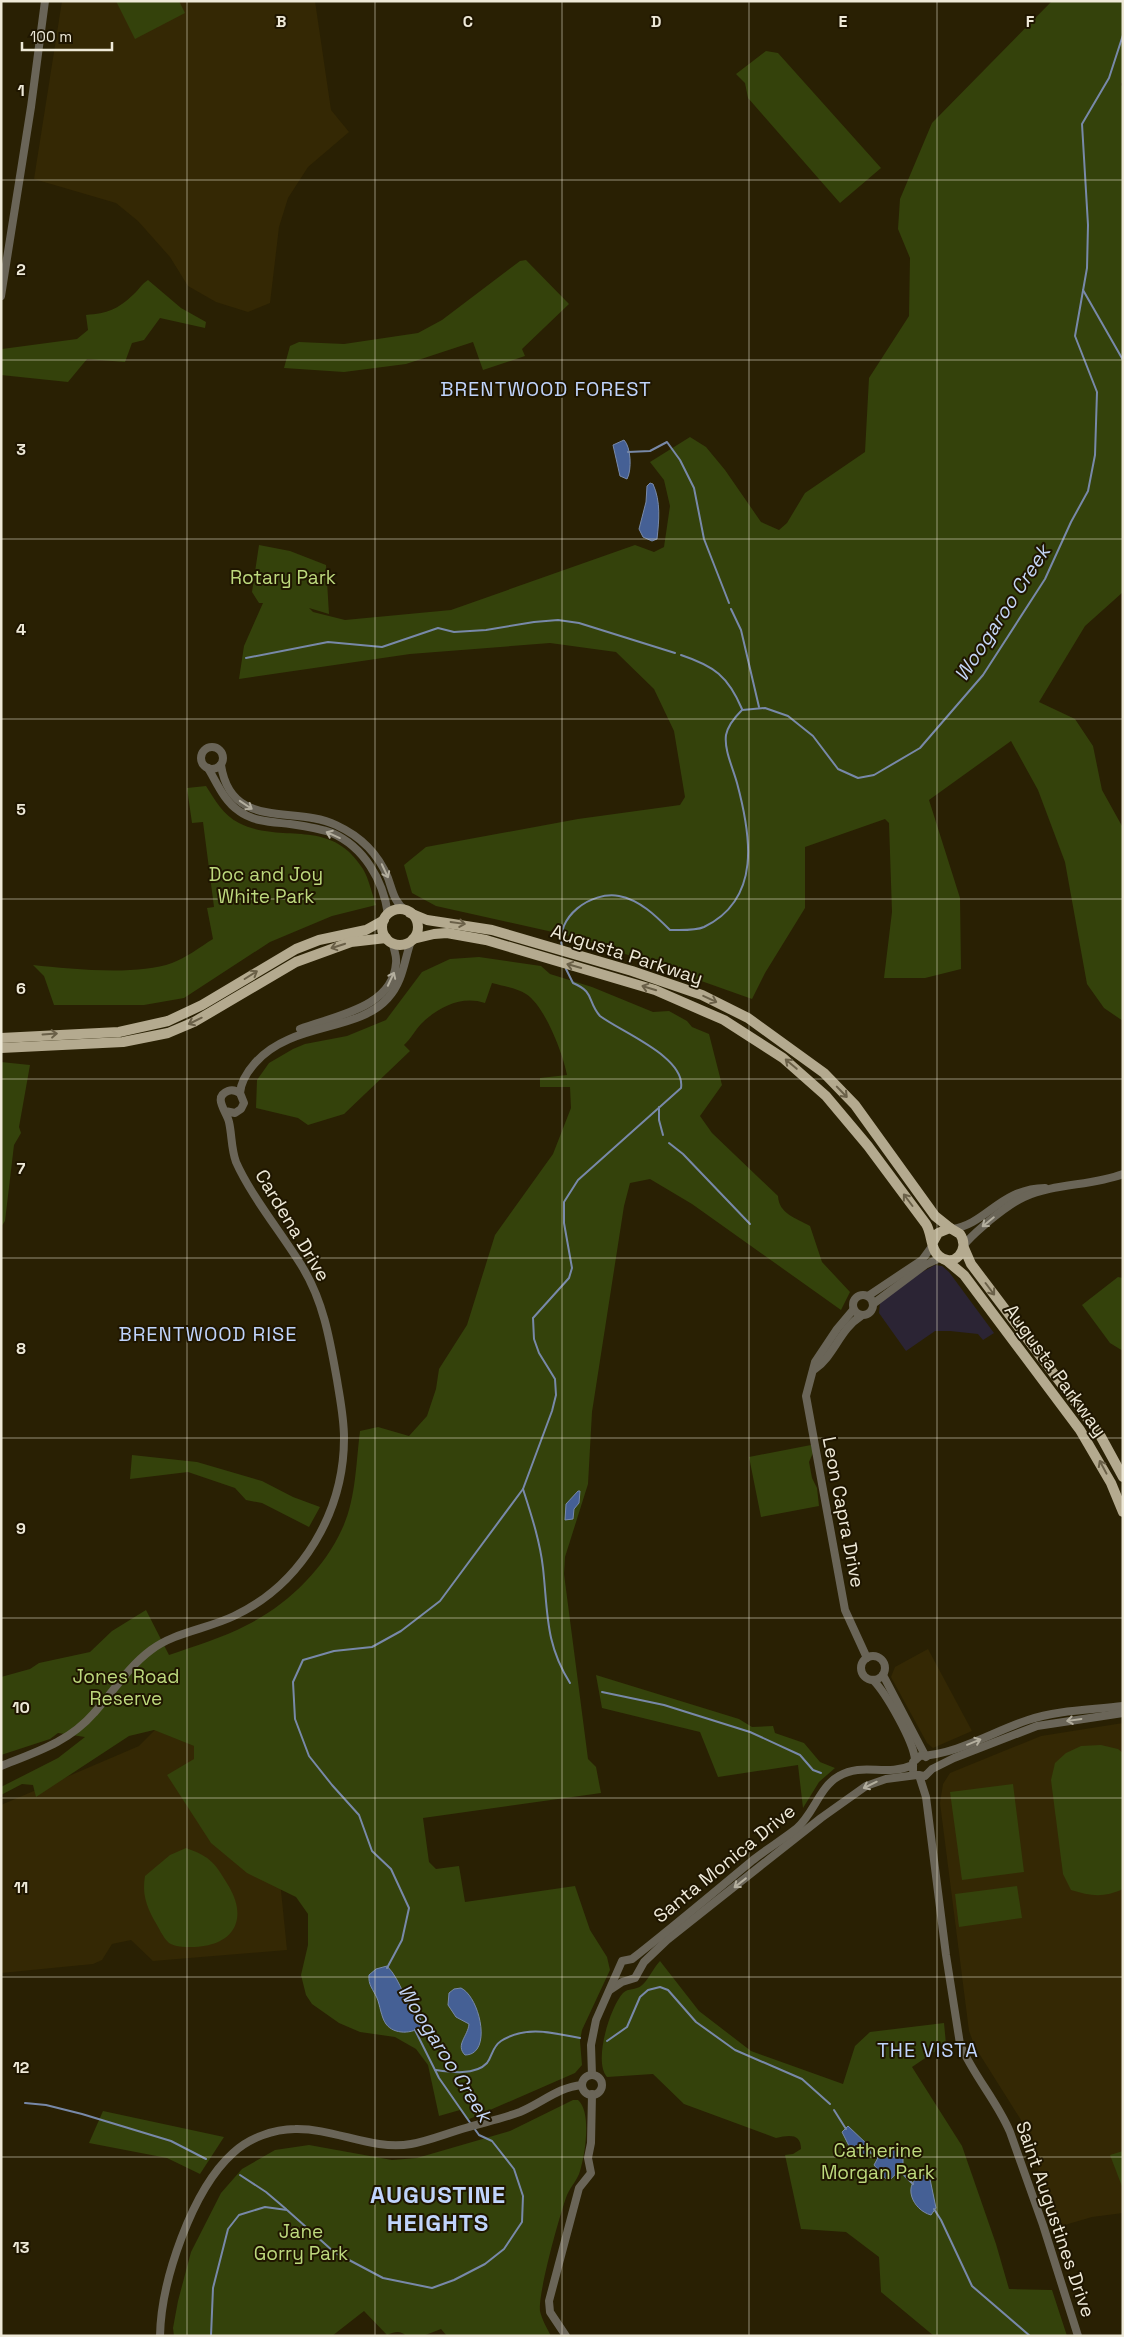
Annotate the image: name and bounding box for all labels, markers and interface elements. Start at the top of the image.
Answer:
text: B [276,11,286,32]
text: C [463,11,473,32]
text: D [651,11,661,32]
text: E [839,11,848,32]
text: F [1026,11,1035,32]
scale bar [22,20,112,52]
text: 100 m [30,27,72,46]
text: 1 [17,80,25,101]
text: 2 [16,259,26,280]
district label: BRENTWOOD FOREST [440,376,652,402]
text: 3 [16,439,26,460]
water label: Woogaroo Creek [948,538,1057,686]
park label: Rotary Park [230,565,336,590]
text: 4 [16,619,26,640]
text: 5 [16,799,26,820]
one-way arrow [239,799,253,810]
one-way arrow [326,829,341,839]
park label: Doc and Joy White Park [209,862,323,909]
one-way arrow [380,864,390,879]
street label: Augusta Parkway [548,918,706,991]
one-way arrow [449,919,465,929]
one-way arrow [331,942,346,951]
one-way arrow [566,960,582,970]
one-way arrow [244,969,258,979]
one-way arrow [386,972,396,987]
text: 6 [16,978,26,999]
one-way arrow [641,982,657,992]
one-way arrow [702,995,717,1004]
one-way arrow [187,1016,202,1026]
one-way arrow [42,1029,58,1039]
one-way arrow [785,1059,798,1070]
one-way arrow [836,1086,848,1098]
text: 7 [17,1158,26,1179]
street label: Cardena Drive [249,1165,336,1286]
one-way arrow [903,1193,913,1207]
one-way arrow [982,1216,995,1227]
one-way arrow [984,1282,995,1295]
street label: Augusta Parkway [999,1299,1112,1442]
district label: BRENTWOOD RISE [118,1321,298,1347]
text: 8 [16,1338,26,1359]
street label: Leon Capra Drive [817,1434,870,1590]
one-way arrow [1098,1460,1108,1475]
text: 9 [16,1518,26,1539]
park label: Jones Road Reserve [73,1664,179,1711]
text: 10 [12,1697,30,1718]
one-way arrow [1067,1715,1083,1725]
one-way arrow [966,1736,981,1745]
one-way arrow [862,1780,877,1790]
street label: Santa Monica Drive [648,1798,800,1928]
text: 11 [14,1877,28,1898]
one-way arrow [733,1878,747,1888]
water label: Woogaroo Creek [392,1979,499,2129]
district label: THE VISTA [877,2037,979,2063]
text: 12 [13,2057,29,2078]
street label: Saint Augustines Drive [1010,2118,1101,2321]
park label: Catherine Morgan Park [821,2138,935,2185]
district label: AUGUSTINE HEIGHTS [370,2179,506,2238]
park label: Jane Gorry Park [254,2219,348,2266]
text: 13 [13,2237,30,2258]

